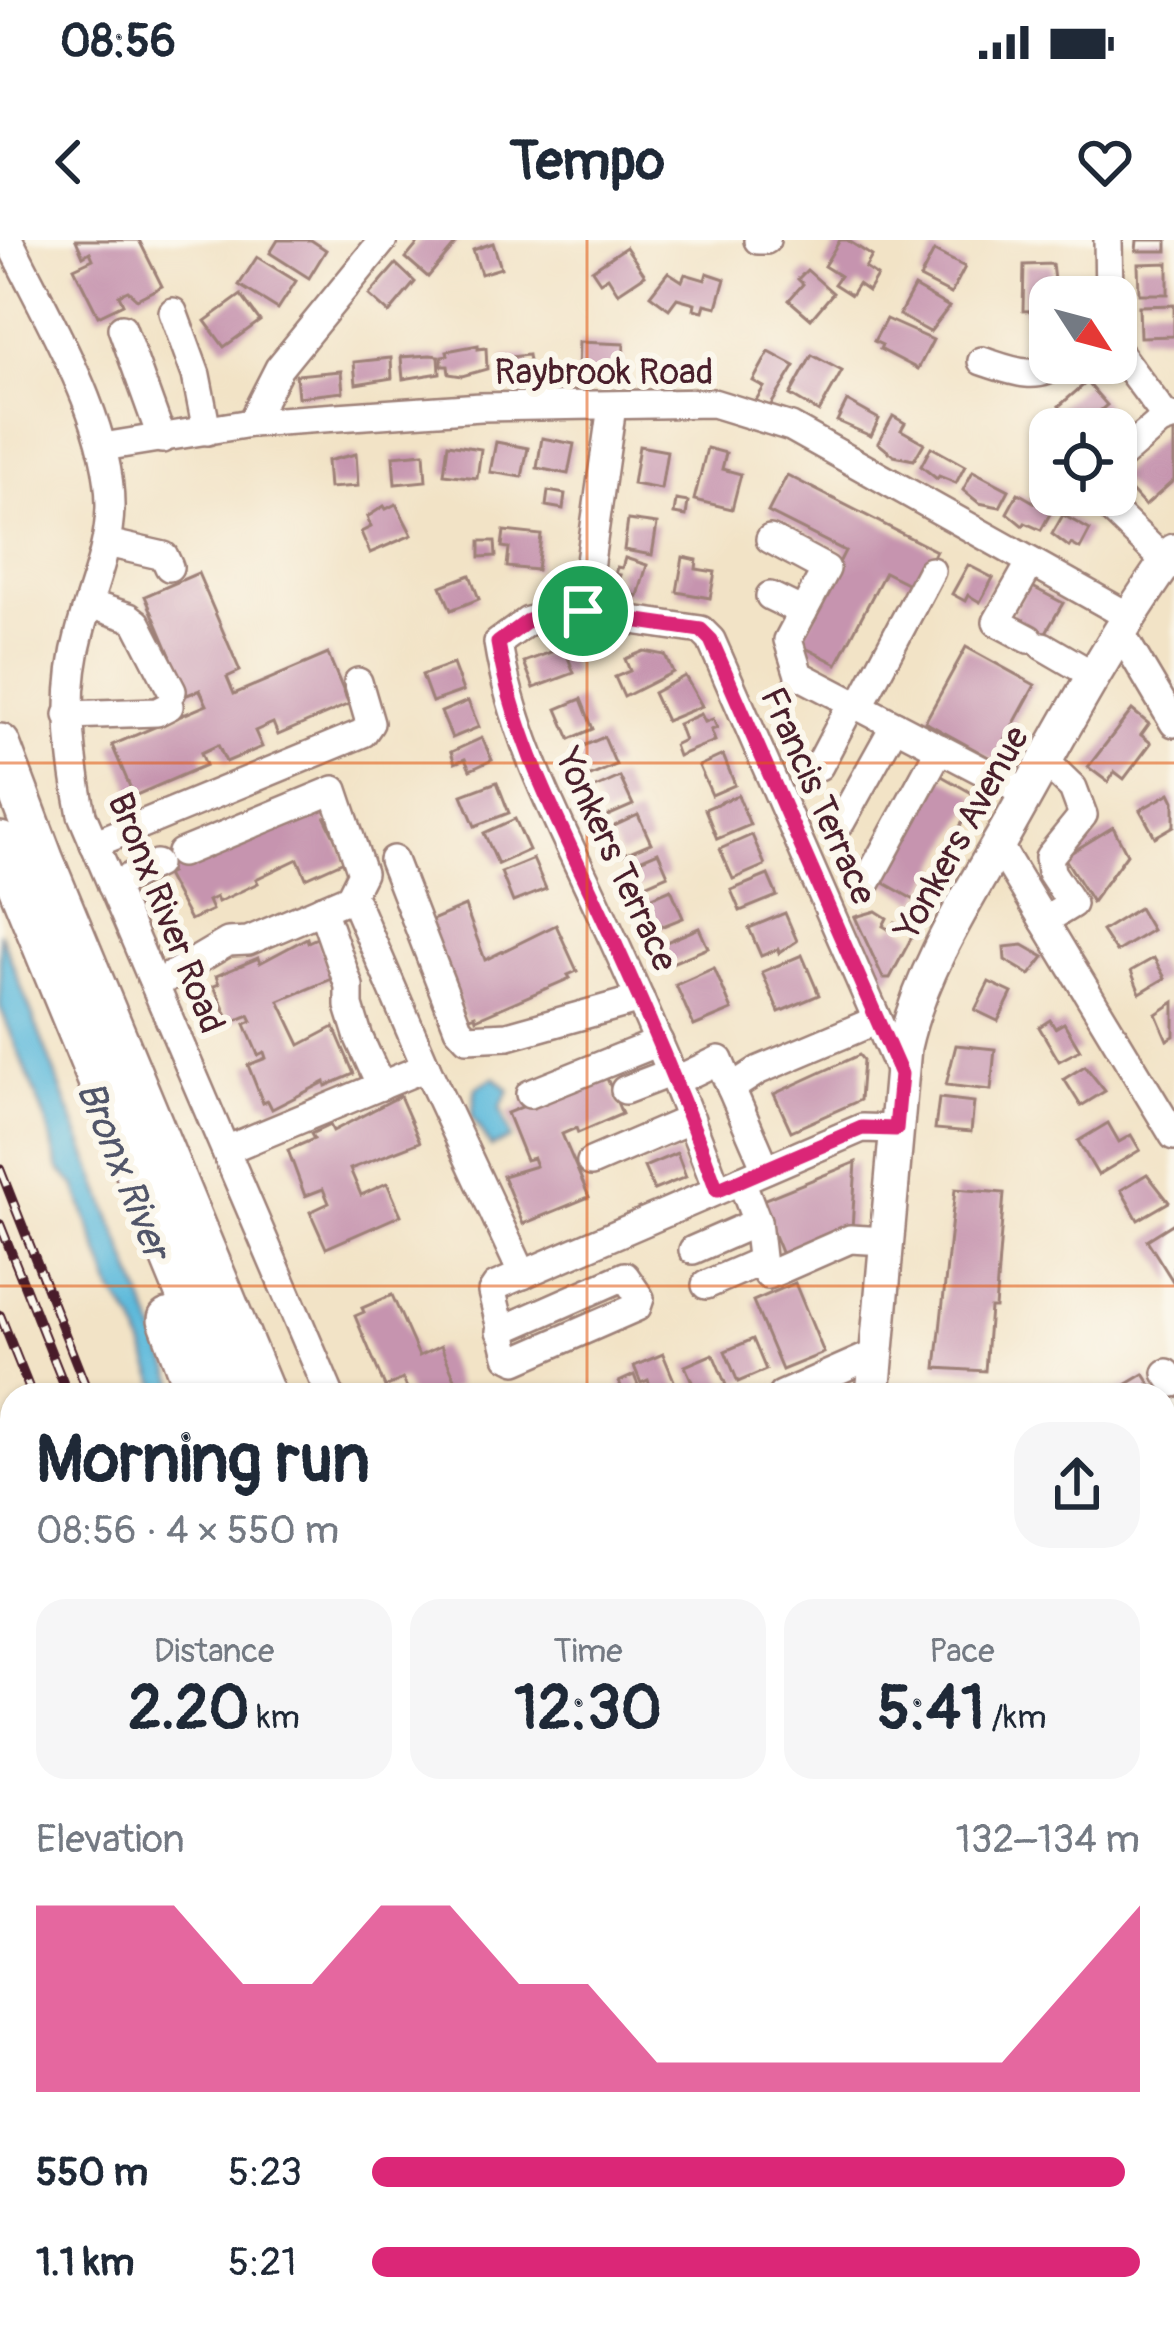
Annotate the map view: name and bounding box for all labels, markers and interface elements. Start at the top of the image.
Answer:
text: 08:56 [60,14,176,70]
text: Tempo [509,128,665,196]
icon: back [36,129,102,195]
icon: heart [1072,129,1138,195]
north arrow [1029,276,1137,384]
map controls [1029,276,1137,516]
street label: Raybrook Road [495,350,713,395]
button: locate [1029,408,1137,516]
pin [532,560,634,662]
icon: arrive [550,578,616,644]
street label: Francis Terrace [750,680,886,912]
street label: Yonkers Avenue [884,718,1039,949]
street label: Yonkers Terrace [544,741,687,979]
street label: Bronx River Road [97,786,235,1040]
water label: Bronx River [65,1074,183,1271]
text: Morning run [36,1419,370,1502]
button: share [1014,1422,1140,1548]
text: 08:56 · 4 × 550 m [36,1506,339,1555]
text: Distance [154,1631,274,1672]
text: Time [554,1631,622,1672]
text: Pace [929,1631,995,1672]
text: 2.20 [128,1672,249,1747]
text: 12:30 [514,1672,662,1747]
text: 5:41 [878,1672,984,1747]
text: km [249,1697,300,1738]
text: /km [984,1697,1046,1738]
text: Elevation [36,1815,185,1864]
text: 132–134 m [955,1815,1140,1864]
text: 550 m [36,2148,148,2197]
text: 5:23 [228,2148,302,2197]
text: 1.1 km [36,2238,134,2287]
text: 5:21 [228,2238,297,2287]

